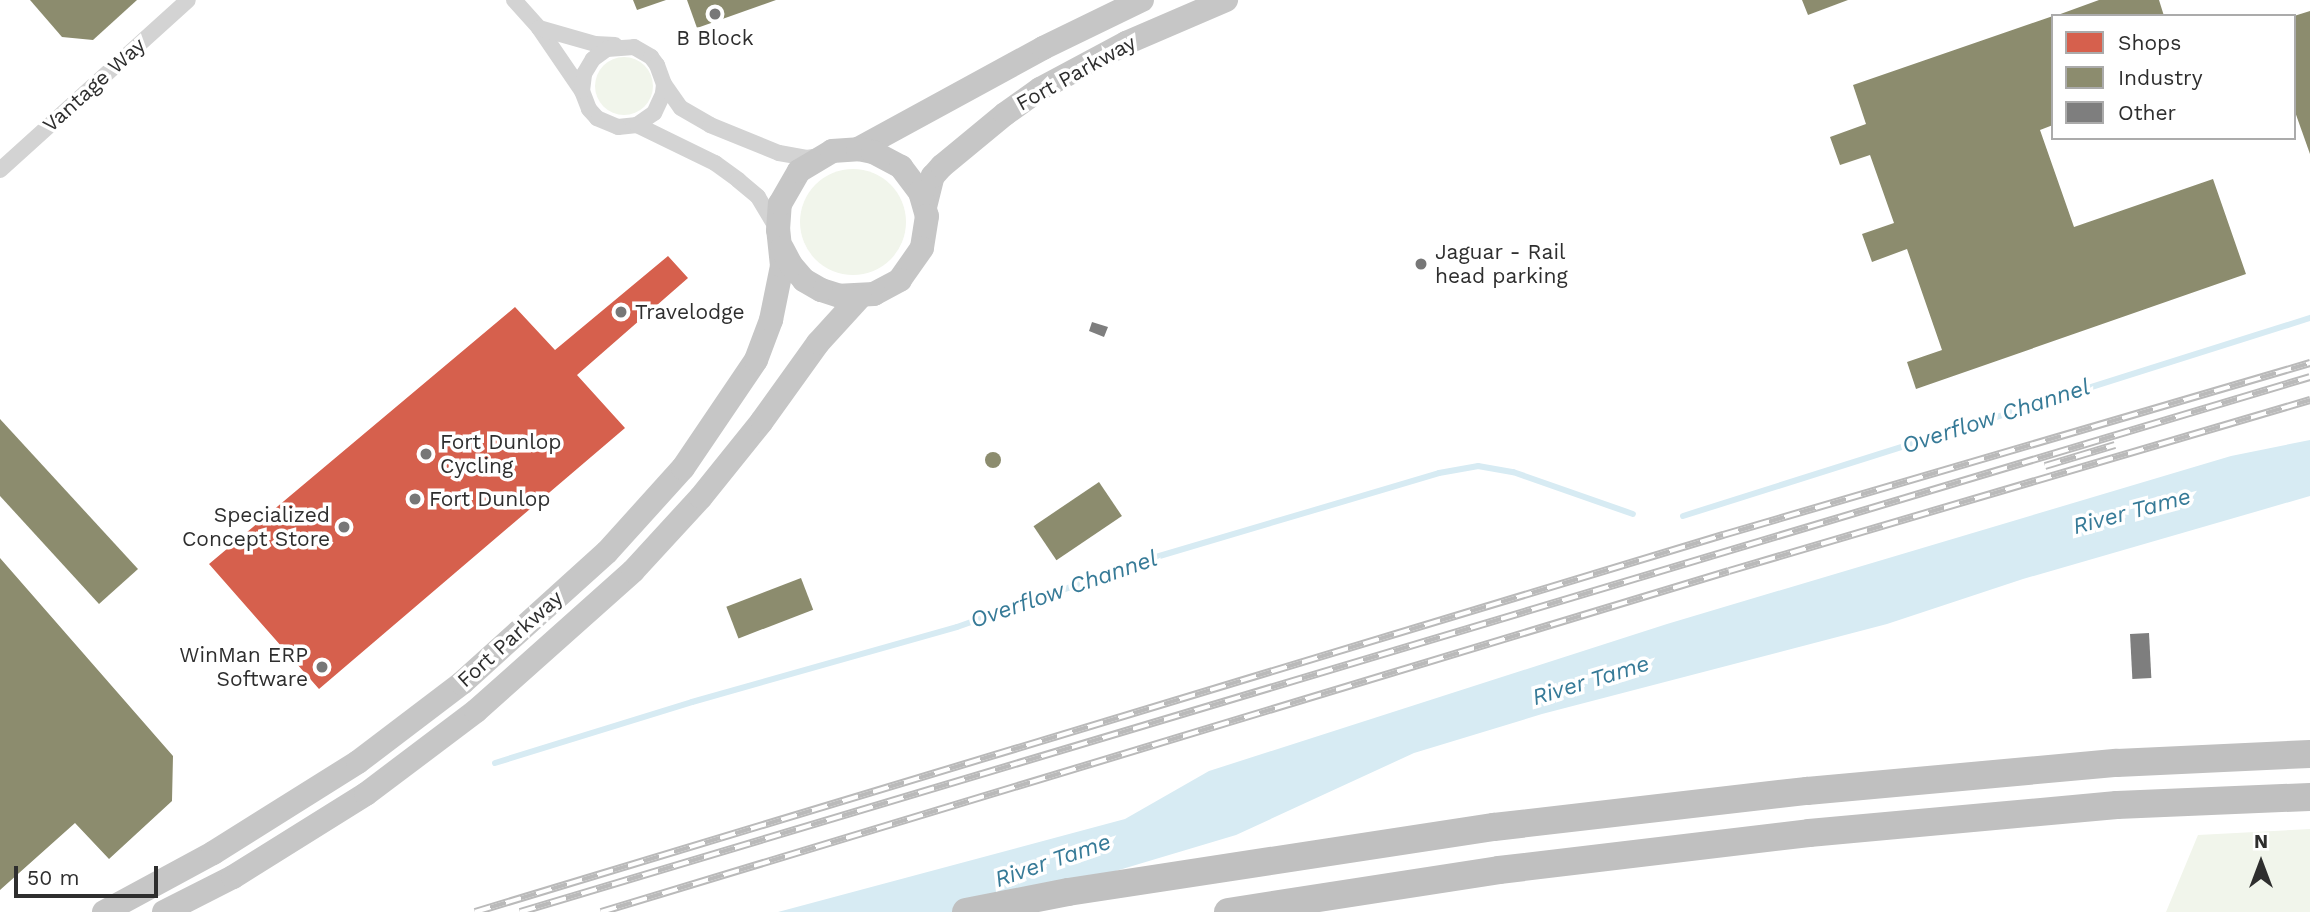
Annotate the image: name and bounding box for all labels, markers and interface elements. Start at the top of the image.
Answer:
marker: B Block [707,6,723,22]
legend [2051,14,2296,140]
place label: B Block [676,25,754,51]
street label: Fort Parkway [1012,30,1140,116]
text: Shops [2118,30,2181,55]
street label: Vantage Way [37,32,151,138]
text: Industry [2118,65,2203,90]
text: Other [2118,100,2176,125]
place label: Jaguar - Rail head parking [1435,239,1568,289]
marker: Jaguar - Rail head parking [1413,256,1429,272]
place label: Travelodge [635,299,745,325]
marker: Travelodge [613,304,629,320]
water label: Overflow Channel [1898,374,2094,460]
place label: Fort Dunlop Cycling [440,429,561,479]
marker: Fort Dunlop Cycling [418,446,434,462]
water label: River Tame [2069,483,2195,541]
place label: Fort Dunlop [429,486,550,512]
marker: Fort Dunlop [407,491,423,507]
place label: Specialized Concept Store [182,502,330,552]
marker: Specialized Concept Store [336,519,352,535]
water label: Overflow Channel [967,545,1161,635]
street label: Fort Parkway [452,585,568,693]
place label: WinMan ERP Software [179,642,308,692]
water label: River Tame [1528,650,1654,712]
marker: WinMan ERP Software [314,659,330,675]
water label: River Tame [991,828,1115,894]
north arrow [2226,828,2296,898]
text: N [2254,830,2268,853]
scale bar [18,852,161,896]
text: 50 m [27,865,79,890]

